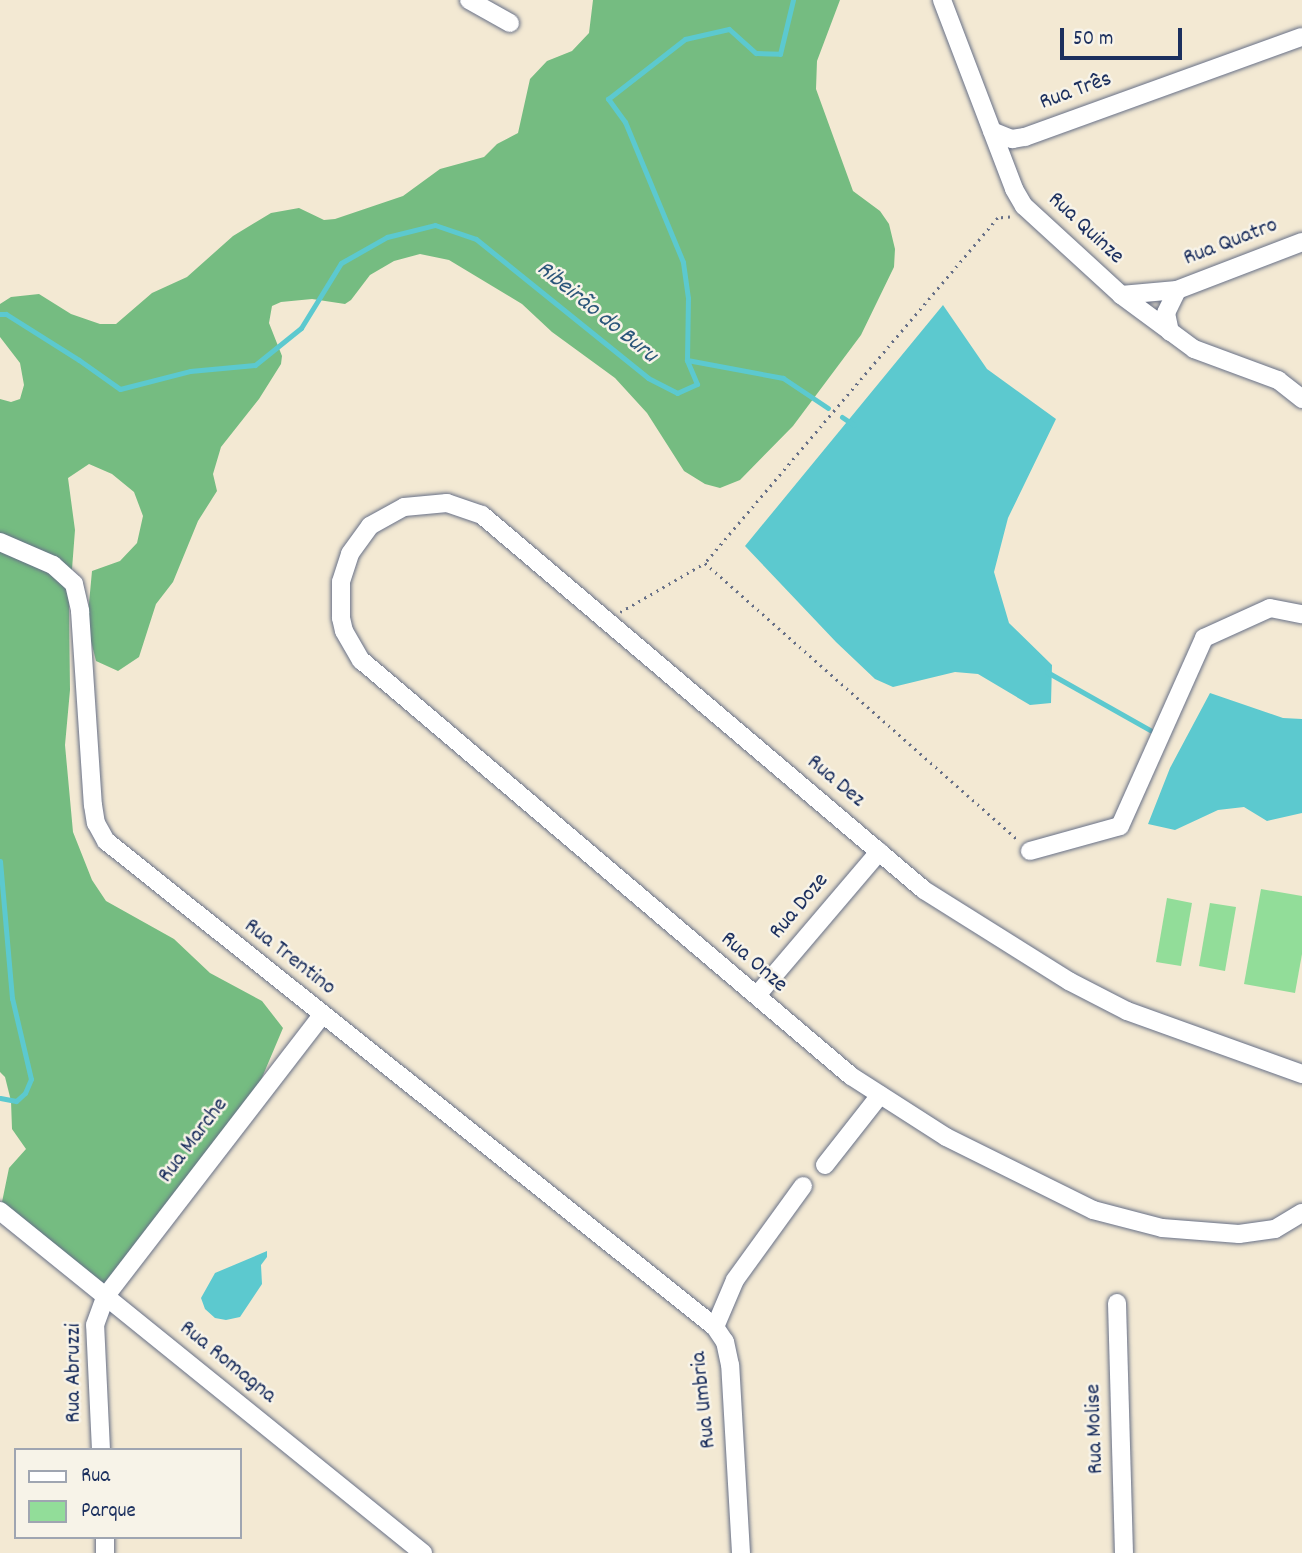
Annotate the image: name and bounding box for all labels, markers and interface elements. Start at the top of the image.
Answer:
scale bar [1064,14,1186,58]
text: 50 m [1073,25,1113,55]
street label: Rua Três [1036,66,1116,118]
street label: Rua Quinze [1041,187,1129,271]
street label: Rua Quatro [1180,212,1282,274]
water label: Ribeirão do Buru [530,256,662,370]
street label: Rua Dez [800,750,870,814]
street label: Rua Doze [764,868,836,946]
street label: Rua Trentino [237,914,341,1002]
street label: Rua Onze [714,926,792,1000]
street label: Rua Marche [153,1093,235,1189]
street label: Rua Romagna [173,1316,281,1410]
street label: Rua Abruzzi [61,1323,89,1423]
street label: Rua Umbria [686,1350,724,1450]
street label: Rua Molise [1081,1383,1111,1475]
legend [14,1448,242,1539]
text: Rua [81,1462,110,1492]
text: Parque [81,1497,136,1527]

